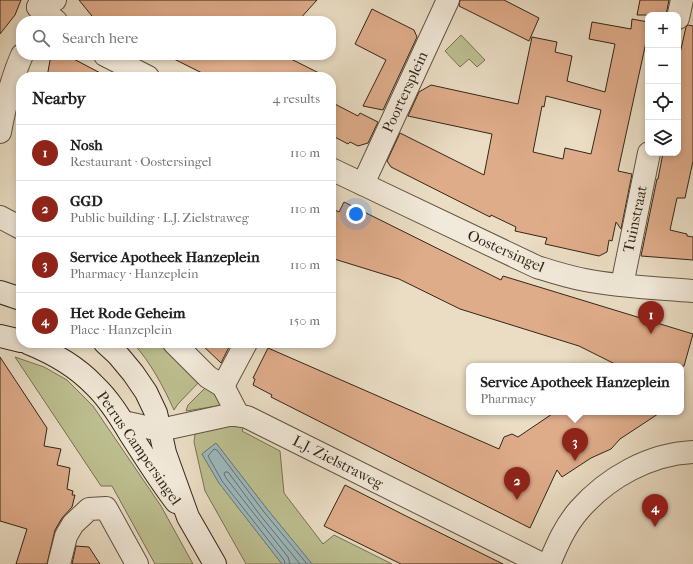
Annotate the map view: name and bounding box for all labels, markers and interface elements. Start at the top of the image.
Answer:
map controls [645,12,681,156]
button: + [645,12,681,48]
search box [16,16,336,60]
icon: search [30,27,52,49]
text: Search here [62,29,138,47]
street label: Poortersplein [378,48,432,135]
button: − [645,48,681,84]
button: locate [645,84,681,120]
text: Nearby [32,88,86,108]
text: 4 results [273,91,320,106]
button: layers [645,120,681,156]
text: Nosh [70,136,103,154]
text: 1 [43,145,47,160]
text: 110 m [290,145,320,160]
text: Restaurant · Oostersingel [70,154,212,169]
street label: Tuinstraat [619,183,651,254]
text: GGD [70,192,103,210]
text: 2 [42,201,48,216]
text: 110 m [290,201,320,216]
your location [346,204,366,224]
text: Public building · L.J. Zielstraweg [70,210,249,225]
street label: Oostersingel [465,226,547,276]
text: Service Apotheek Hanzeplein [70,248,260,266]
text: 3 [42,257,48,272]
text: 110 m [290,257,320,272]
text: Pharmacy · Hanzeplein [70,266,199,281]
pin: 1 [638,301,664,334]
text: Het Rode Geheim [70,304,185,322]
text: 4 [41,313,49,328]
text: 150 m [289,313,320,328]
text: Place · Hanzeplein [70,322,172,337]
popup [466,363,684,415]
text: Service Apotheek Hanzeplein [480,373,670,391]
street label: Petrus Campersingel [93,388,185,508]
text: Pharmacy [480,391,536,406]
pin: 3 [562,428,588,461]
street label: L.J. Zielstraweg [290,431,387,493]
pin: 2 [504,467,530,500]
pin: 4 [642,494,668,527]

